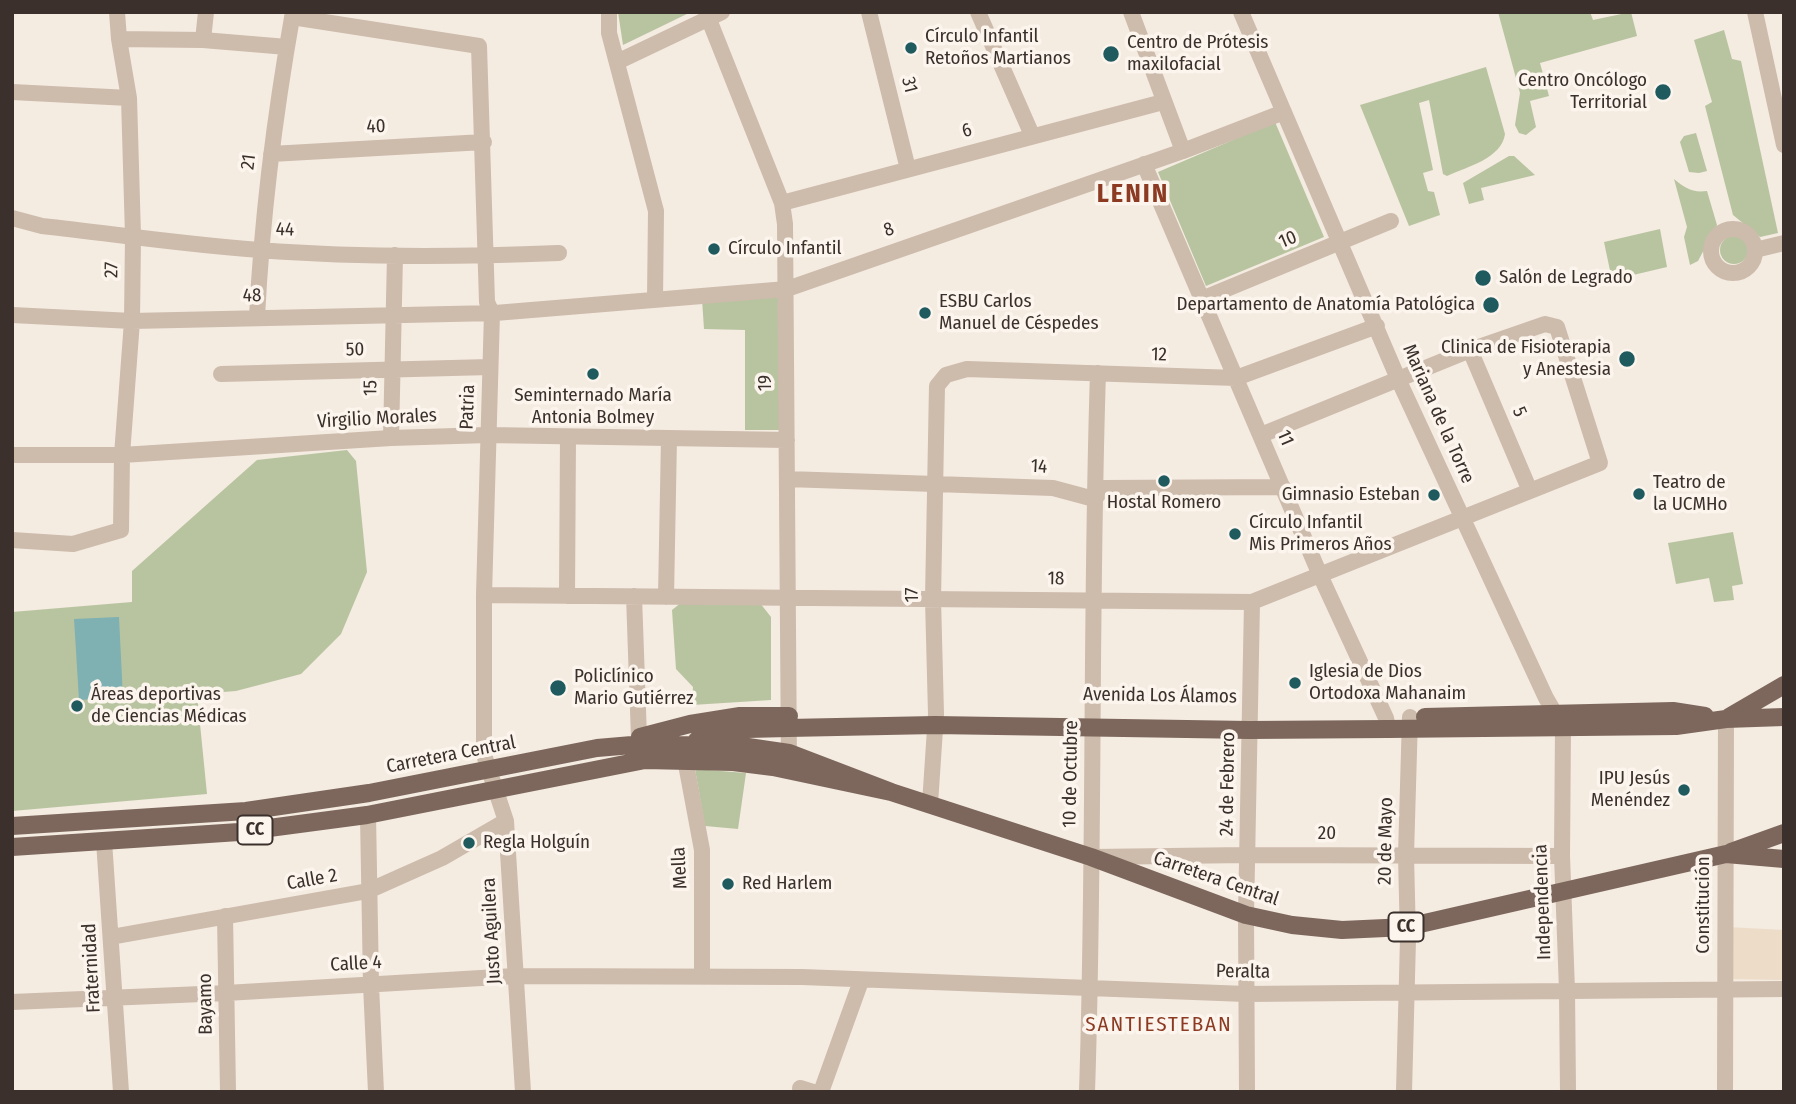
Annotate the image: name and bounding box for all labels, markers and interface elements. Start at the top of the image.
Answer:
place label: Círculo Infantil Retoños Martianos [925,26,1071,70]
place label: Centro de Prótesis maxilofacial [1127,32,1268,76]
marker: Círculo Infantil Retoños Martianos [903,40,919,56]
marker: Centro de Prótesis maxilofacial [1101,44,1121,64]
place label: Centro Oncólogo Territorial [1518,70,1647,114]
street label: 31 [896,75,922,95]
marker: Centro Oncólogo Territorial [1653,82,1673,102]
street label: 40 [366,115,386,139]
street label: 6 [959,119,975,143]
street label: 21 [237,153,261,171]
district label: LENIN [1097,179,1169,211]
street label: 44 [275,218,295,242]
street label: 8 [881,218,897,242]
street label: 10 [1276,226,1300,254]
place label: Círculo Infantil [728,238,842,260]
marker: Círculo Infantil [706,241,722,257]
street label: 27 [100,262,124,278]
place label: Salón de Legrado [1499,267,1633,289]
marker: Salón de Legrado [1473,268,1493,288]
street label: 48 [242,284,262,308]
place label: ESBU Carlos Manuel de Céspedes [939,291,1099,335]
place label: Departamento de Anatomía Patológica [1176,294,1475,316]
marker: Departamento de Anatomía Patológica [1481,295,1501,315]
marker: ESBU Carlos Manuel de Céspedes [917,305,933,321]
place label: Clinica de Fisioterapia y Anestesia [1441,337,1611,381]
street label: 50 [345,338,365,362]
street label: Mariana de la Torre [1397,341,1479,487]
street label: 12 [1151,343,1167,367]
marker: Clinica de Fisioterapia y Anestesia [1617,349,1637,369]
marker: Seminternado María Antonia Bolmey [585,366,601,382]
street label: 19 [755,375,777,391]
street label: 15 [359,380,383,396]
street label: Patria [456,384,480,430]
place label: Seminternado María Antonia Bolmey [514,385,672,429]
street label: Virgilio Morales [317,404,437,434]
street label: 5 [1507,404,1531,420]
street label: 11 [1272,427,1298,449]
street label: 14 [1030,455,1048,479]
place label: Teatro de la UCMHo [1653,472,1727,516]
marker: Hostal Romero [1156,473,1172,489]
place label: Gimnasio Esteban [1282,484,1420,506]
marker: Teatro de la UCMHo [1631,486,1647,502]
marker: Gimnasio Esteban [1426,487,1442,503]
place label: Hostal Romero [1107,492,1221,514]
place label: Círculo Infantil Mis Primeros Años [1249,512,1392,556]
marker: Círculo Infantil Mis Primeros Años [1227,526,1243,542]
street label: 18 [1047,567,1065,591]
street label: 17 [902,587,924,603]
place label: Iglesia de Dios Ortodoxa Mahanaim [1309,661,1466,705]
place label: Policlínico Mario Gutiérrez [574,666,693,710]
marker: Iglesia de Dios Ortodoxa Mahanaim [1287,675,1303,691]
marker: Policlínico Mario Gutiérrez [548,678,568,698]
street label: Avenida Los Álamos [1083,683,1237,709]
place label: Áreas deportivas de Ciencias Médicas [91,684,247,728]
marker: Áreas deportivas de Ciencias Médicas [69,698,85,714]
street label: 10 de Octubre [1059,720,1083,828]
street label: Carretera Central [384,731,518,779]
street label: 24 de Febrero [1216,732,1240,836]
place label: IPU Jesús Menéndez [1591,768,1670,812]
marker: IPU Jesús Menéndez [1676,782,1692,798]
street label: 20 de Mayo [1374,797,1398,885]
road number: CC [238,816,272,844]
street label: 20 [1318,823,1336,845]
place label: Regla Holguín [483,832,590,854]
marker: Regla Holguín [461,835,477,851]
street label: Independencia [1530,844,1556,960]
street label: Mella [668,846,692,890]
street label: Carretera Central [1150,847,1282,911]
street label: Constitución [1693,856,1715,954]
street label: Calle 2 [285,864,339,896]
place label: Red Harlem [742,873,832,895]
marker: Red Harlem [720,876,736,892]
street label: Justo Aguilera [478,877,506,985]
road number: CC [1388,912,1424,942]
street label: Fraternidad [78,923,106,1013]
street label: Calle 4 [330,951,382,977]
street label: Peralta [1216,960,1270,984]
street label: Bayamo [194,973,218,1035]
district label: SANTIESTEBAN [1087,1012,1231,1038]

